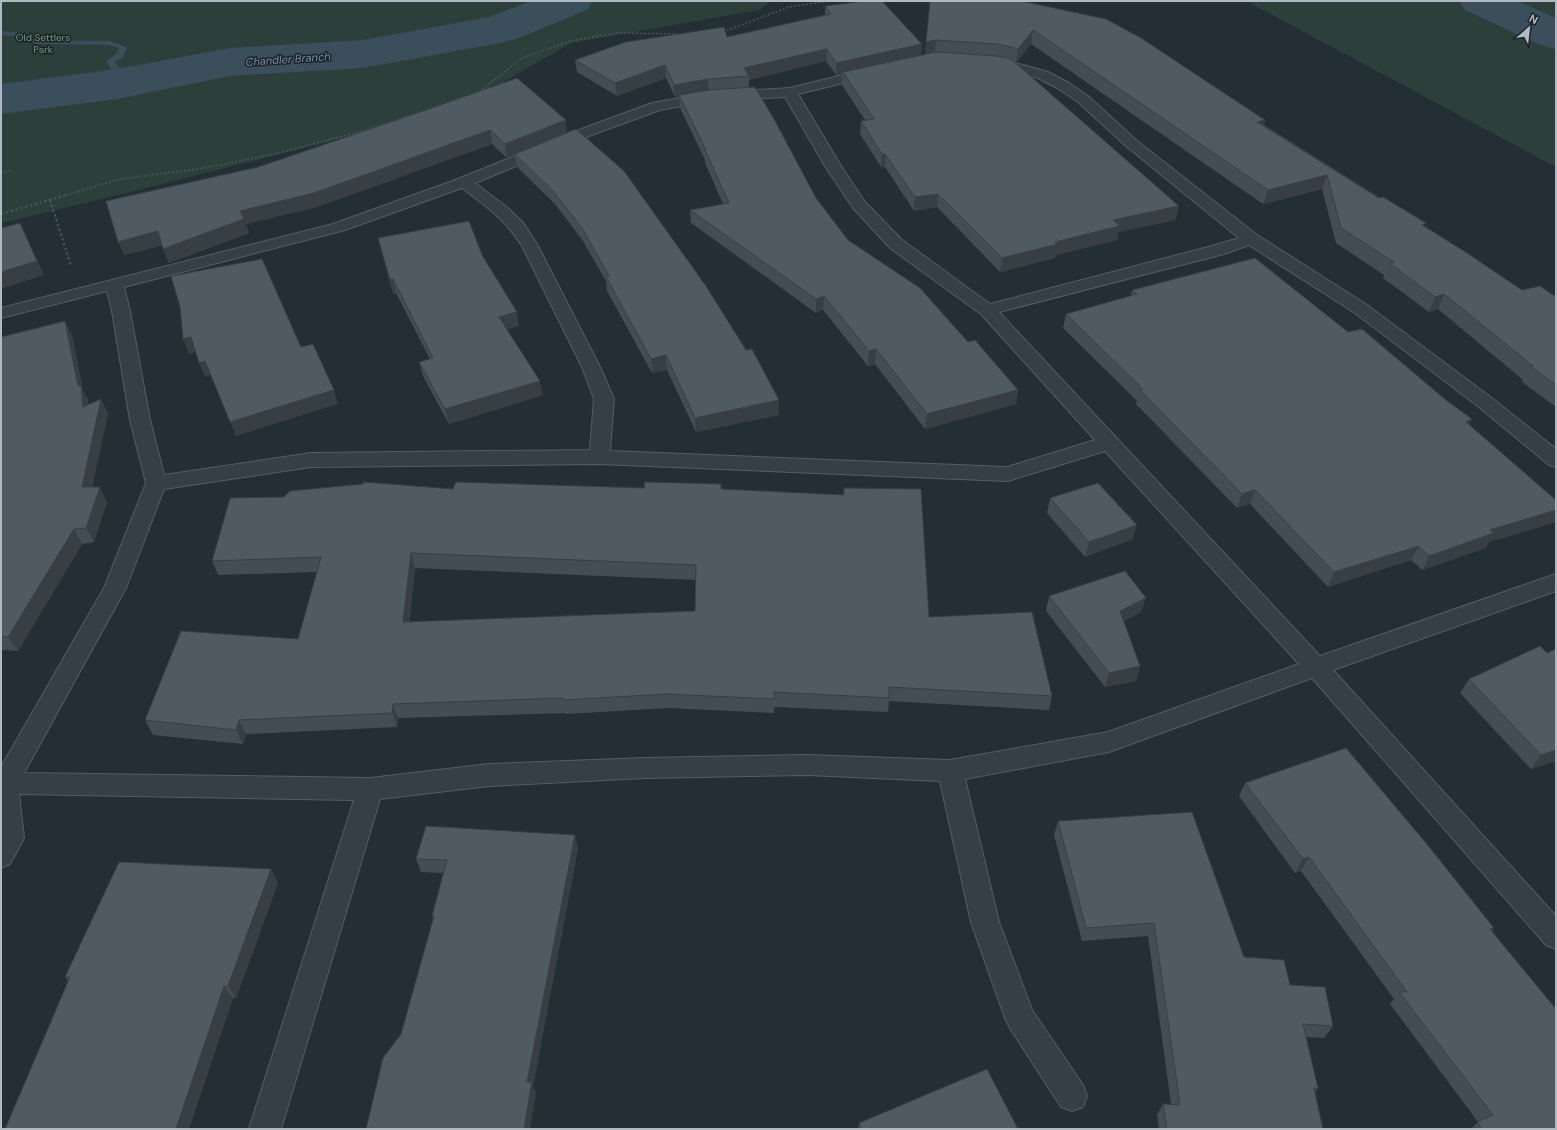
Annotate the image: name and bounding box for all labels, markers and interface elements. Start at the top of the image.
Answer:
north arrow [1509,8,1549,48]
text: N [1527,11,1541,27]
park label: Old Settlers Park [16,31,70,56]
water label: Chandler Branch [245,49,331,69]

